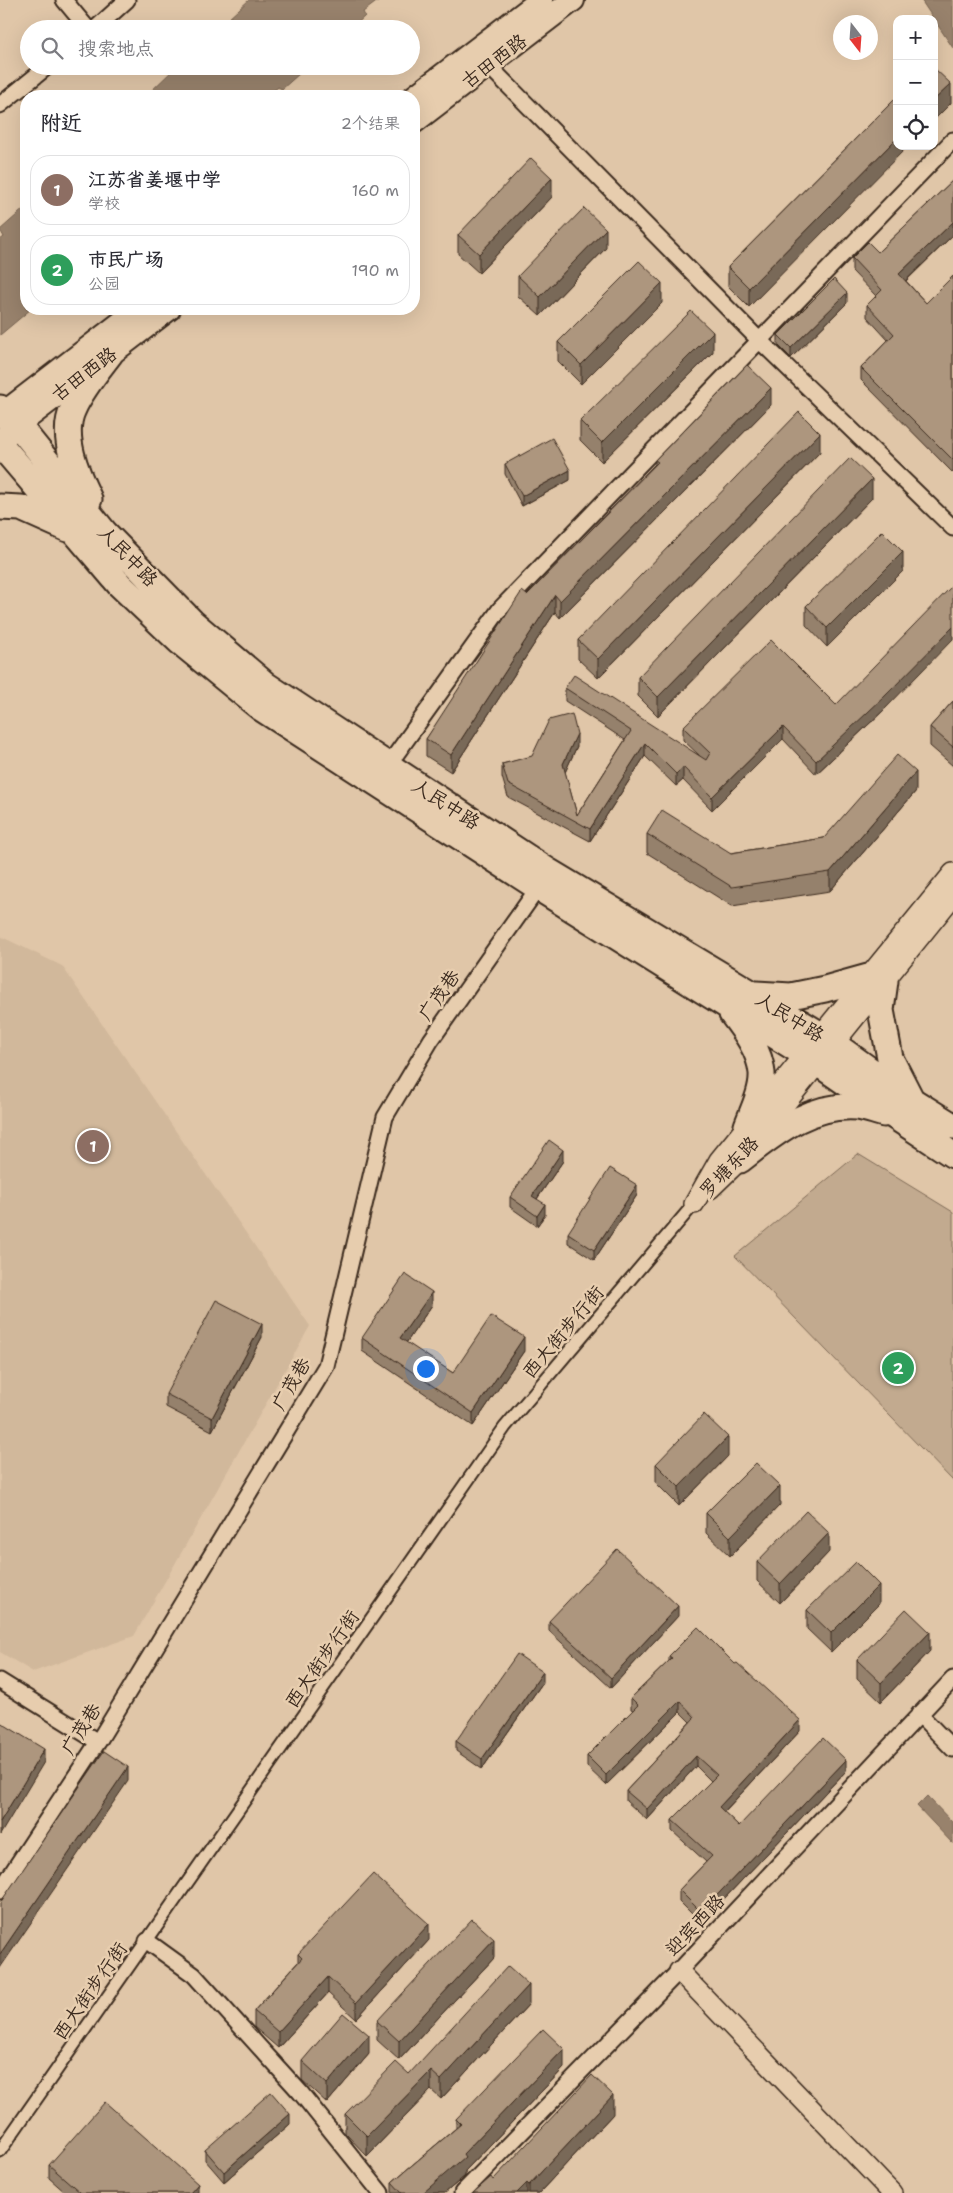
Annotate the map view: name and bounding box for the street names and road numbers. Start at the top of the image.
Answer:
street label: 古田西路 [456,28,532,94]
street label: 古田西路 [46,341,122,407]
street label: 人民中路 [93,520,163,592]
street label: 人民中路 [407,773,485,835]
street label: 广茂巷 [412,964,466,1026]
street label: 人民中路 [751,986,829,1048]
street label: 罗塘东路 [694,1131,764,1203]
street label: 西大街步行街 [517,1280,609,1384]
street label: 广茂巷 [266,1353,316,1415]
street label: 西大街步行街 [279,1605,365,1713]
street label: 广茂巷 [55,1698,107,1760]
street label: 迎宾西路 [660,1889,730,1961]
street label: 西大街步行街 [47,1937,133,2045]

